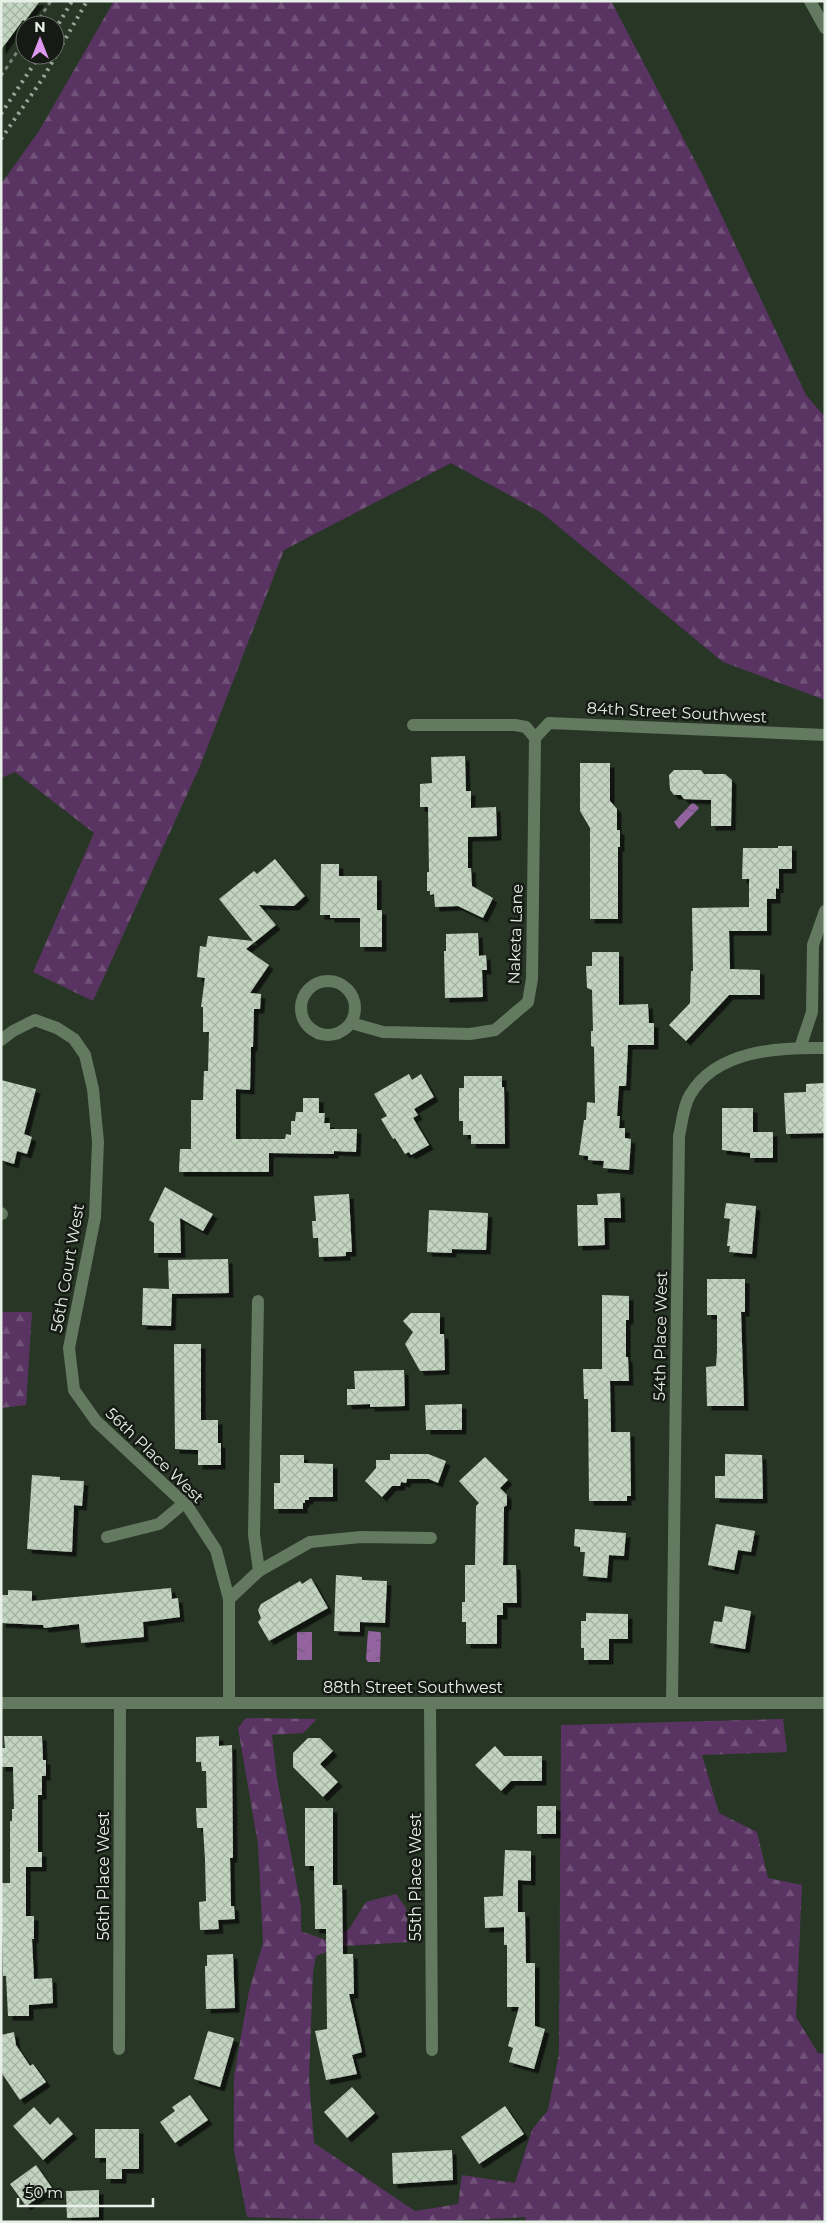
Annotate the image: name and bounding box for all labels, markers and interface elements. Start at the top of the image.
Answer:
north arrow [15,15,65,65]
text: N [34,18,46,36]
street label: 84th Street Southwest [586,698,768,727]
street label: Naketa Lane [504,883,527,985]
street label: 56th Court West [47,1202,88,1334]
street label: 54th Place West [650,1270,671,1401]
street label: 56th Place West [102,1404,208,1507]
street label: 88th Street Southwest [323,1678,504,1697]
street label: 56th Place West [94,1811,113,1941]
street label: 55th Place West [406,1812,425,1941]
scale bar [18,2176,152,2208]
text: 50 m [25,2183,63,2202]

